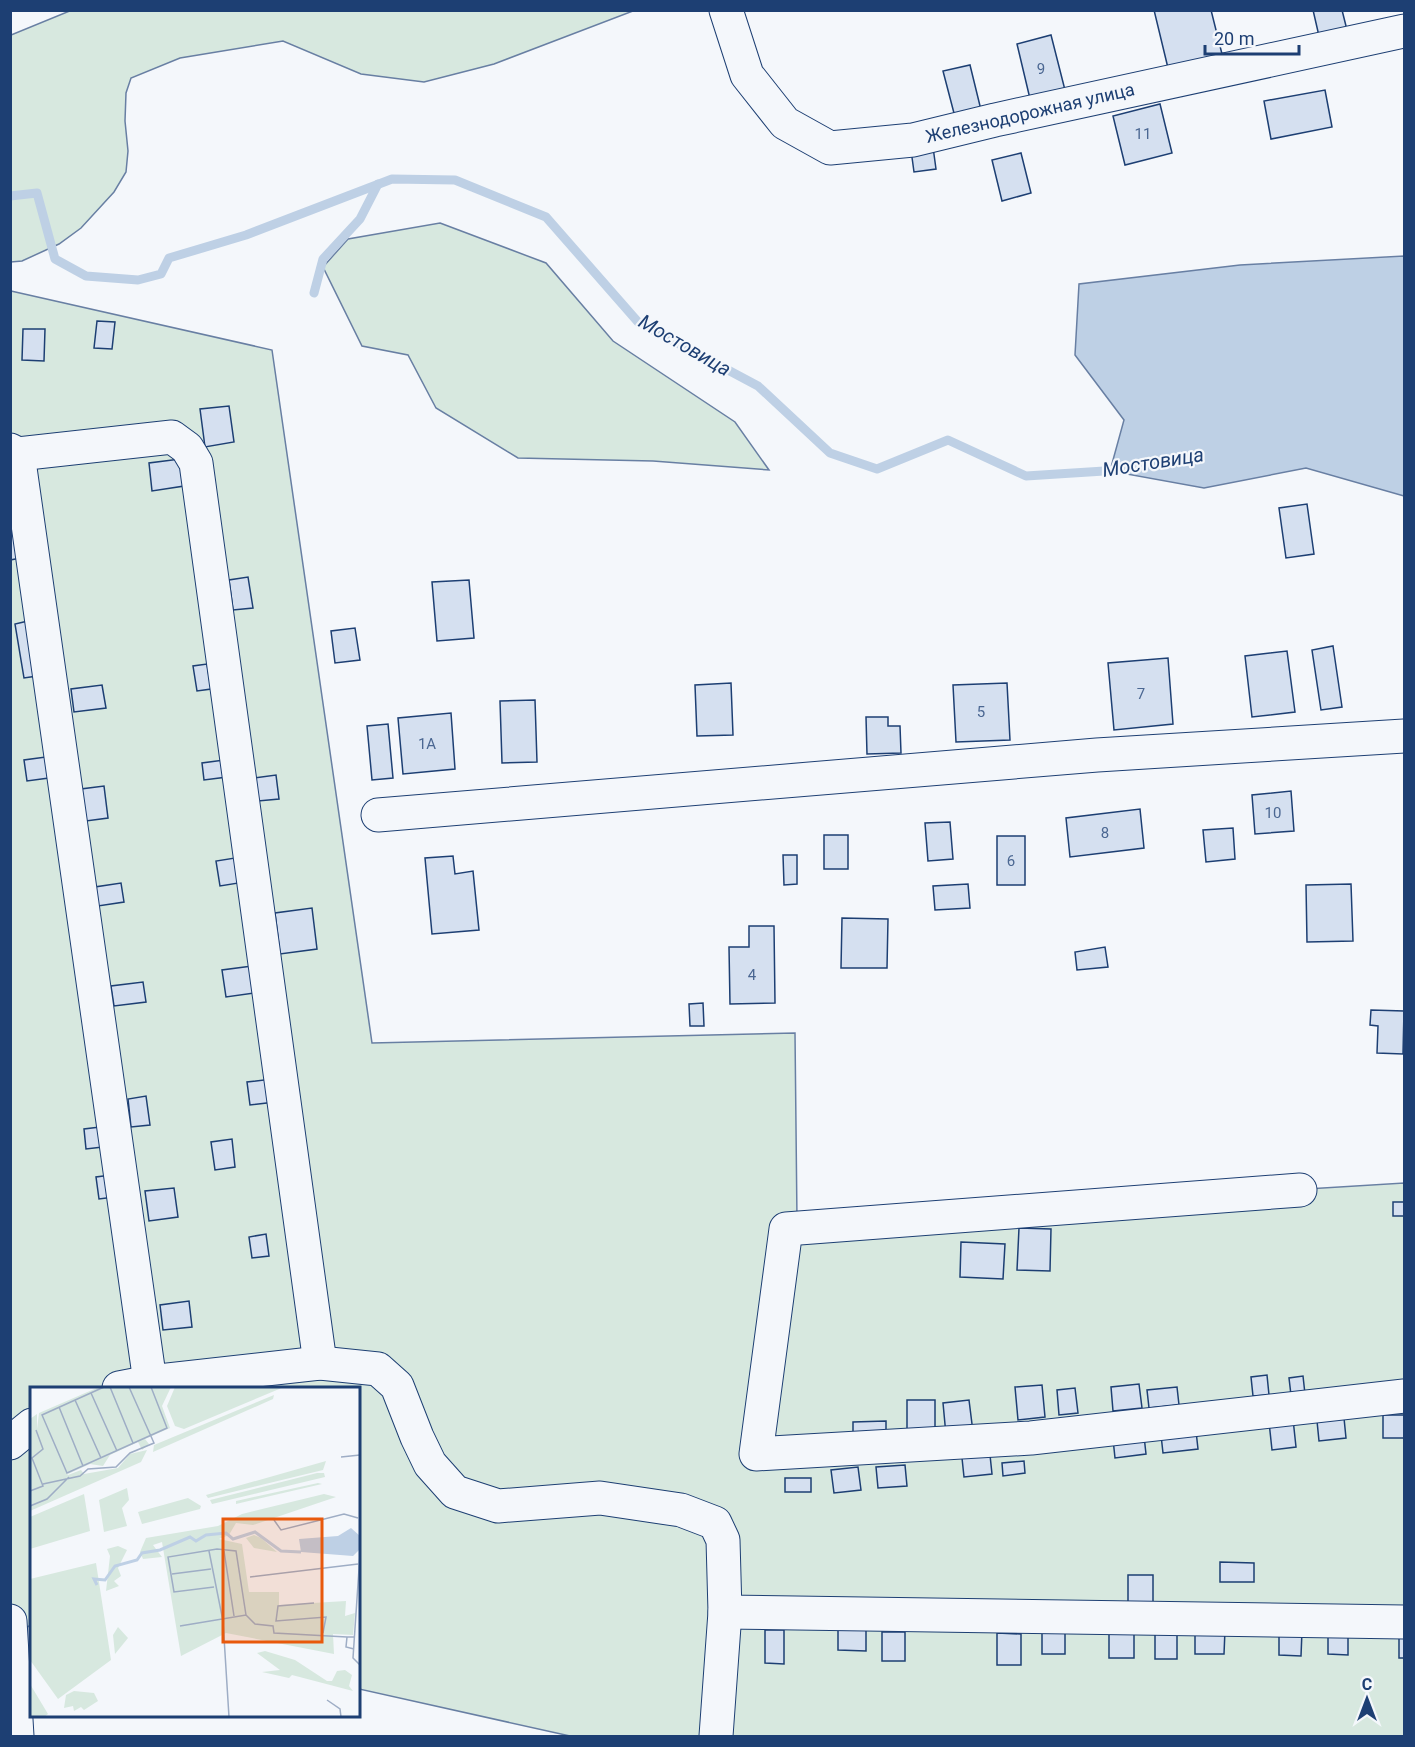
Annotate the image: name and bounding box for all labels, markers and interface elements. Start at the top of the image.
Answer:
scale bar [1205,18,1300,56]
text: 20 m [1214,28,1254,49]
house number: 9 [1037,60,1045,78]
street label: Железнодорожная улица [923,78,1136,147]
house number: 11 [1135,125,1151,143]
water label: Мостовица [635,309,735,381]
water label: Мостовица [1101,442,1205,482]
house number: 7 [1137,685,1145,703]
house number: 5 [977,703,985,721]
house number: 1А [418,735,436,753]
house number: 10 [1265,804,1281,822]
house number: 8 [1101,824,1109,842]
house number: 6 [1007,852,1015,870]
house number: 4 [748,966,757,984]
inset map [30,1387,360,1717]
north arrow [1337,1669,1397,1729]
text: С [1362,1675,1372,1694]

